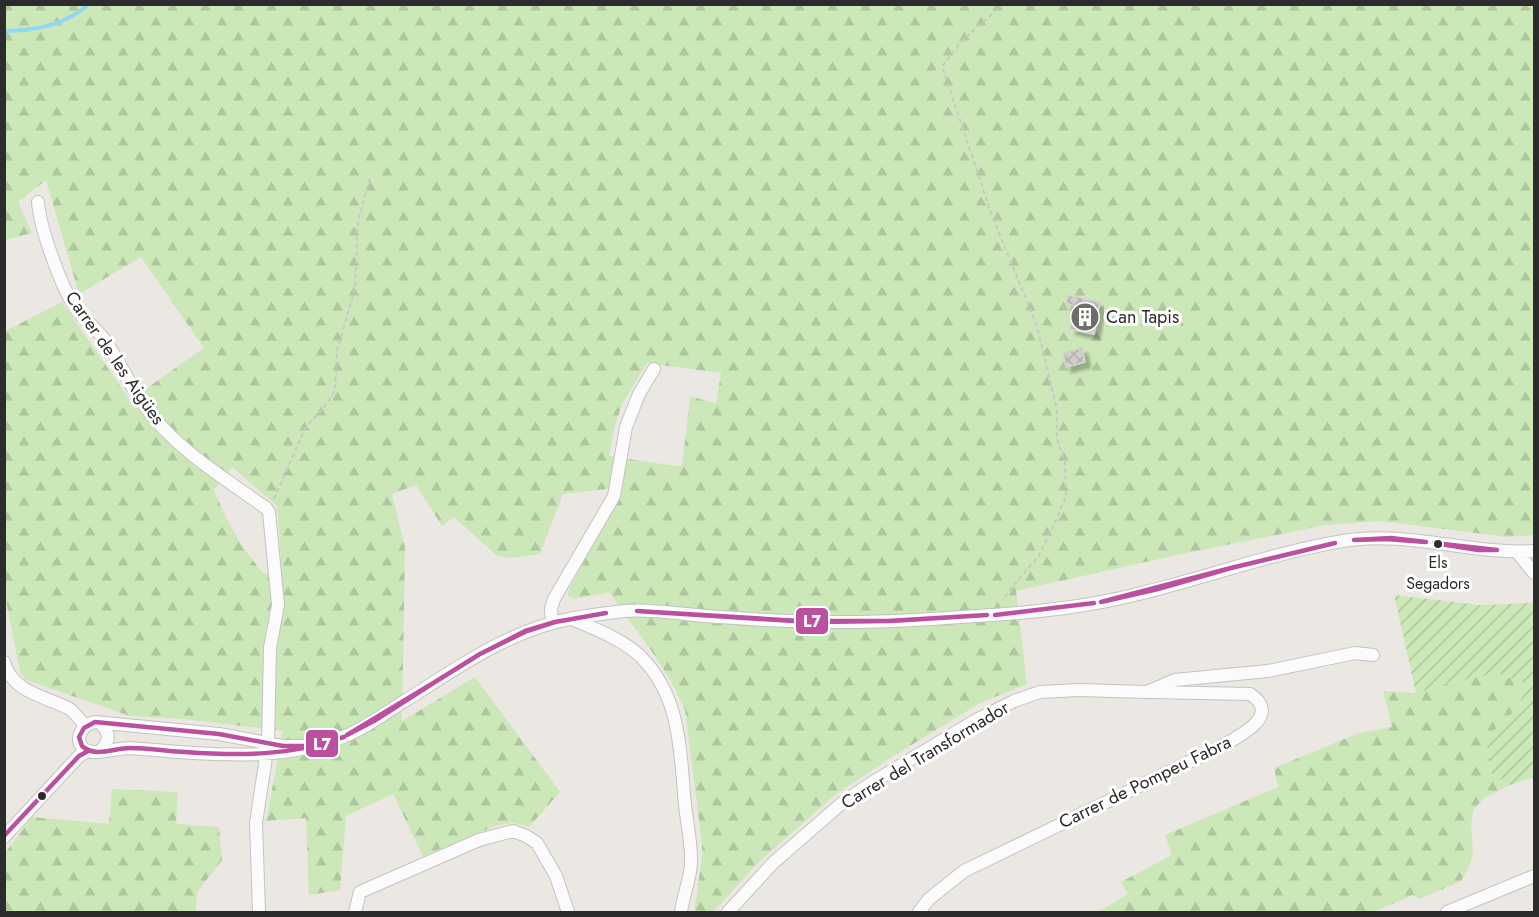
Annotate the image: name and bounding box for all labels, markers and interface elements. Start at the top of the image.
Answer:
street label: Carrer de les Aigües [59,286,171,430]
building icon: Can Tapis [1069,301,1101,333]
place label: Can Tapis [1106,304,1179,330]
marker: Els Segadors [1432,538,1444,550]
place label: Els Segadors [1406,551,1470,595]
line badge: L7 [795,607,829,635]
text: L7 [803,610,821,633]
street label: Carrer del Transformador [836,694,1014,815]
line badge: L7 [305,729,339,758]
street label: Carrer de Pompeu Fabra [1055,729,1235,835]
text: L7 [313,733,331,756]
unlabelled marker [36,790,48,802]

